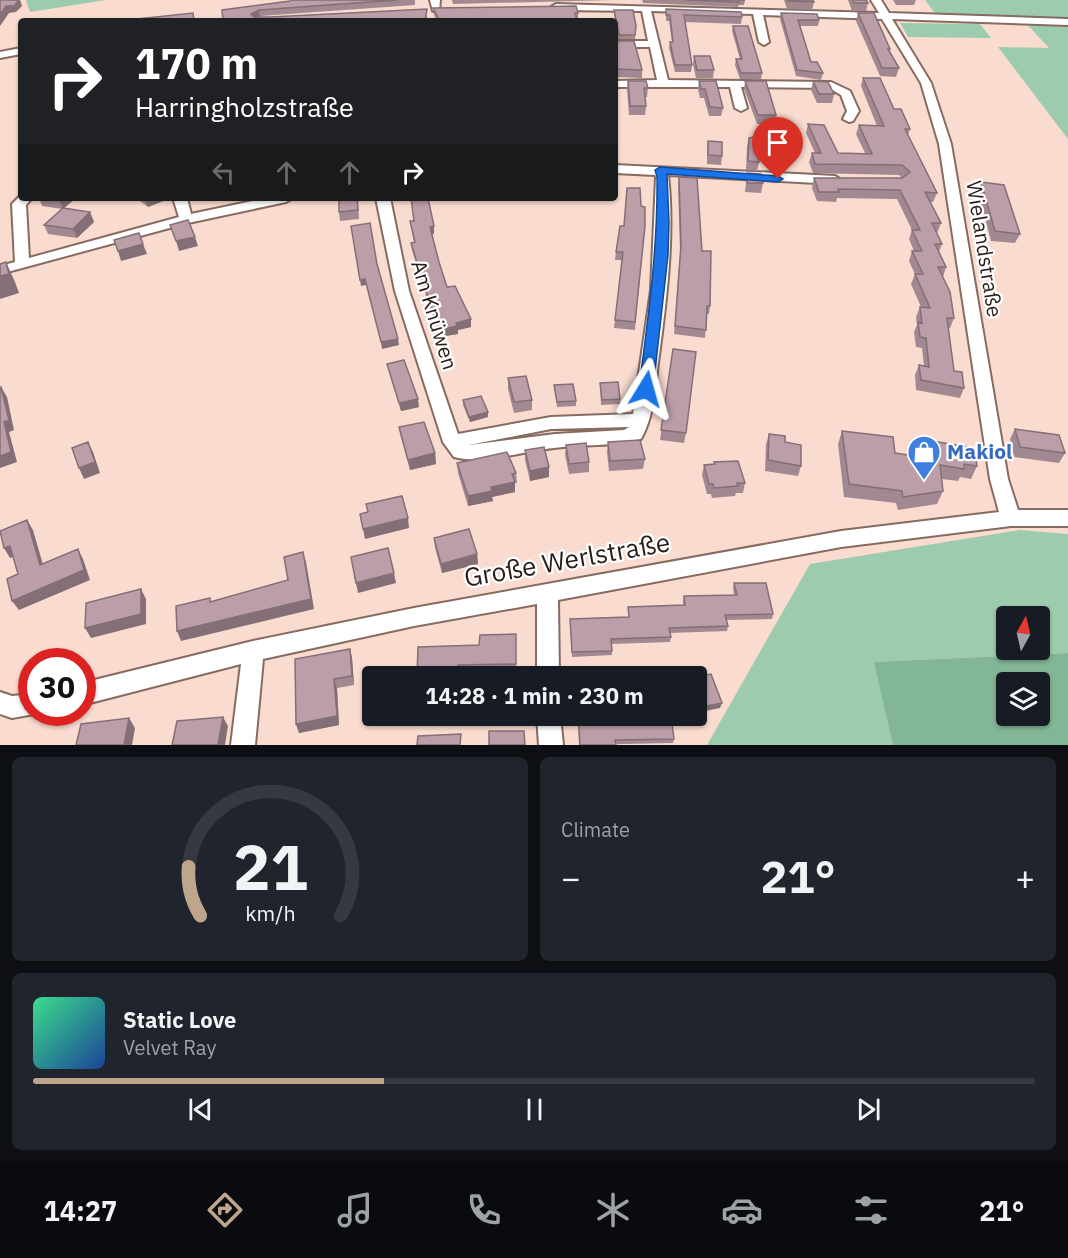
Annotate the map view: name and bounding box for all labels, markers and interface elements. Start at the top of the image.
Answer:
text: 170 m [135,36,258,91]
icon: right [36,42,114,120]
text: Harringholzstraße [135,89,354,124]
pin [752,117,803,179]
icon: arrive [761,126,794,159]
icon: left [207,156,240,189]
icon: ahead [270,156,303,189]
icon: ahead [333,156,366,189]
icon: right [396,156,429,189]
street label: Wielandstraße [960,179,1010,319]
street label: Am Knüwen [405,256,465,373]
position arrow [614,357,678,421]
shop icon: Makiol [906,434,942,481]
place label: Makiol [947,437,1012,465]
street label: Große Werlstraße [461,524,672,594]
north arrow [996,606,1050,660]
map controls [996,606,1050,726]
speed limit sign: 30 [18,648,96,726]
button: layers [996,672,1050,726]
text: 14:28 · 1 min · 230 m [425,681,644,710]
text: Climate [561,816,630,843]
text: 21 [233,826,307,907]
text: 21° [760,847,836,905]
text: − [561,856,581,899]
text: + [1015,856,1035,899]
text: km/h [245,899,295,927]
text: Static Love [123,1005,236,1034]
text: Velvet Ray [123,1034,216,1061]
icon: previous [184,1093,217,1126]
icon: pause [518,1093,551,1126]
icon: next [852,1093,885,1126]
icon: directions [204,1189,246,1231]
icon: music [334,1189,376,1231]
icon: phone [463,1189,505,1231]
icon: climate [592,1189,634,1231]
icon: car [721,1189,763,1231]
icon: filters [850,1189,892,1231]
text: 14:27 [44,1193,117,1228]
text: 21° [979,1193,1024,1228]

